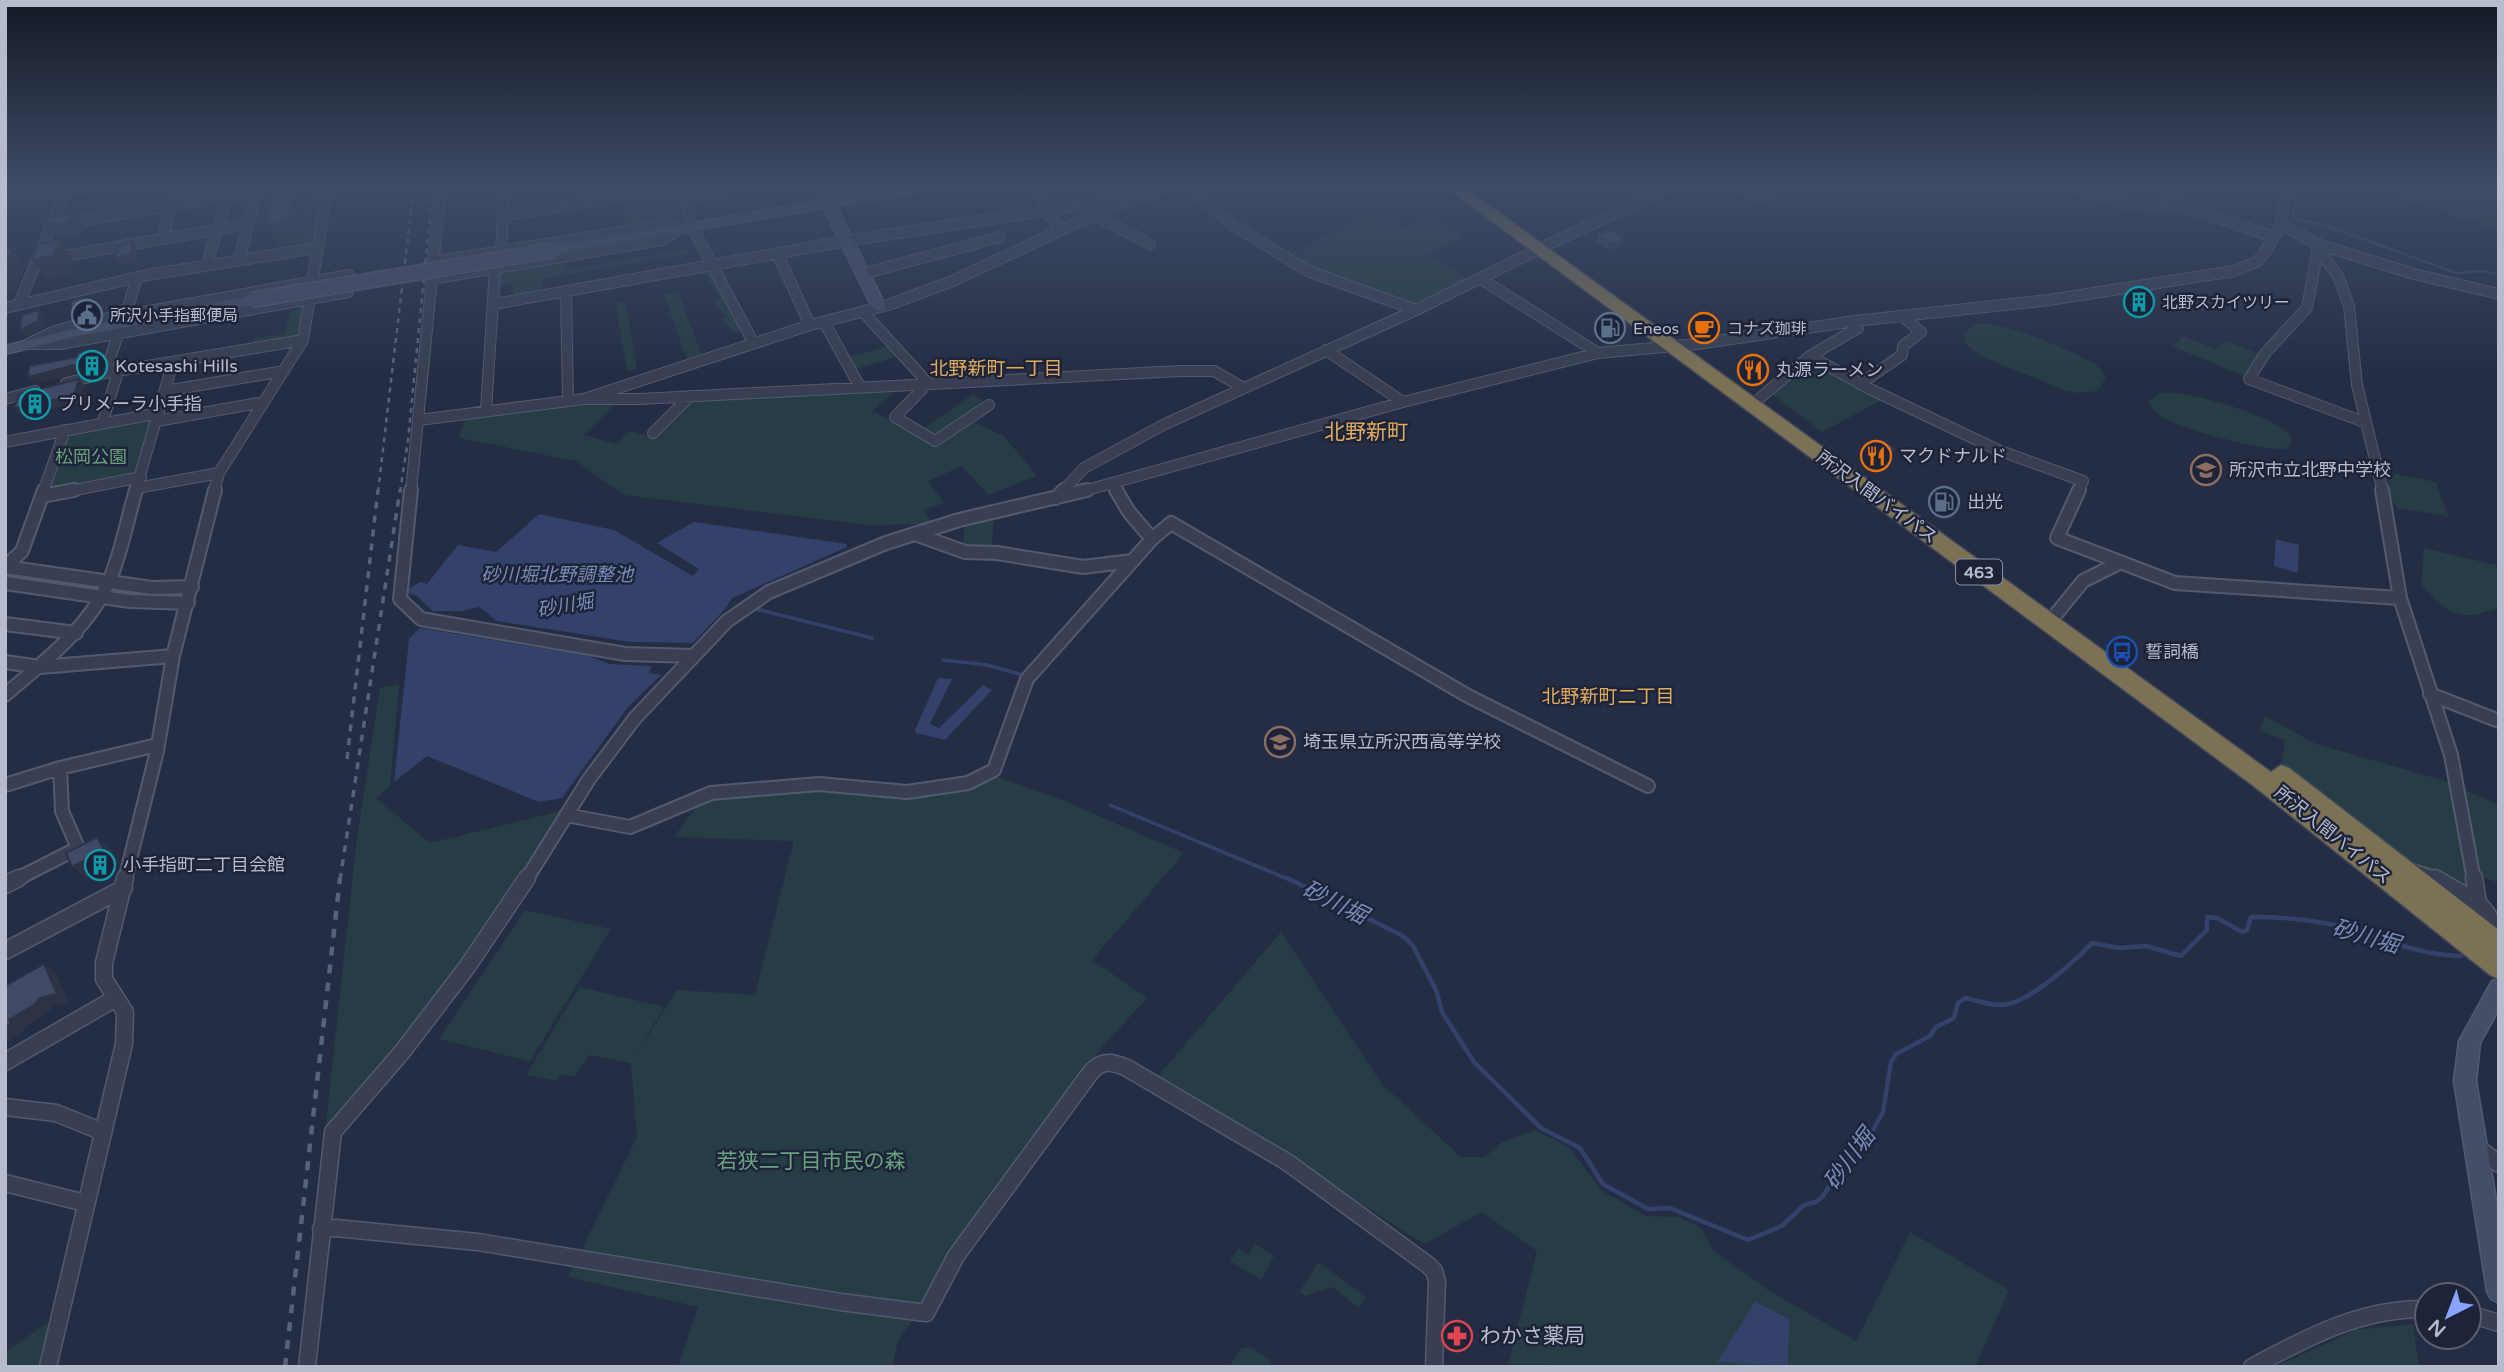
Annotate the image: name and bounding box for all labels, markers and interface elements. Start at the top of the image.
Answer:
building icon: 北野スカイツリー [2122,285,2156,319]
place label: 北野スカイツリー [2162,293,2290,313]
public building icon: 所沢小手指郵便局 [70,298,104,332]
place label: 所沢小手指郵便局 [110,306,238,326]
fuel station icon: Eneos [1593,311,1627,345]
cafe icon: コナズ珈琲 [1687,311,1721,345]
place label: Eneos [1633,319,1679,339]
place label: コナズ珈琲 [1727,319,1807,339]
building icon: Kotesashi Hills [75,349,109,383]
restaurant icon: 丸源ラーメン [1736,353,1770,387]
place label: Kotesashi Hills [115,355,238,377]
district label: 北野新町一丁目 [929,358,1063,380]
place label: 丸源ラーメン [1776,359,1883,381]
building icon: プリメーラ小手指 [18,387,52,421]
place label: プリメーラ小手指 [58,393,202,415]
district label: 北野新町 [1324,420,1408,445]
restaurant icon: マクドナルド [1859,439,1893,473]
place label: マクドナルド [1899,445,2007,467]
park label: 松岡公園 [55,446,127,468]
street label: 所沢入間バイパス [1812,446,1942,548]
school or university icon: 所沢市立北野中学校 [2189,453,2223,487]
place label: 所沢市立北野中学校 [2229,459,2391,481]
fuel station icon: 出光 [1927,485,1961,519]
place label: 出光 [1967,491,2003,513]
road number: 463 [1956,559,2002,584]
water label: 砂川堀北野調整池 [481,564,635,586]
water label: 砂川堀 [535,590,598,622]
bus stop icon: 誓詞橋 [2105,635,2139,669]
place label: 誓詞橋 [2145,641,2199,663]
district label: 北野新町二丁目 [1541,686,1675,708]
school or university icon: 埼玉県立所沢西高等学校 [1263,725,1297,759]
place label: 埼玉県立所沢西高等学校 [1303,731,1501,753]
street label: 所沢入間バイパス [2270,781,2396,889]
building icon: 小手指町二丁目会館 [83,848,117,882]
place label: 小手指町二丁目会館 [123,854,285,876]
water label: 砂川堀 [1297,875,1374,932]
water label: 砂川堀 [2329,914,2406,961]
water label: 砂川堀 [1818,1121,1883,1196]
park label: 若狭二丁目市民の森 [717,1149,906,1174]
north arrow [2413,1281,2483,1351]
text: N [2424,1315,2450,1341]
pharmacy icon: わかさ薬局 [1440,1319,1474,1353]
place label: わかさ薬局 [1480,1324,1585,1349]

